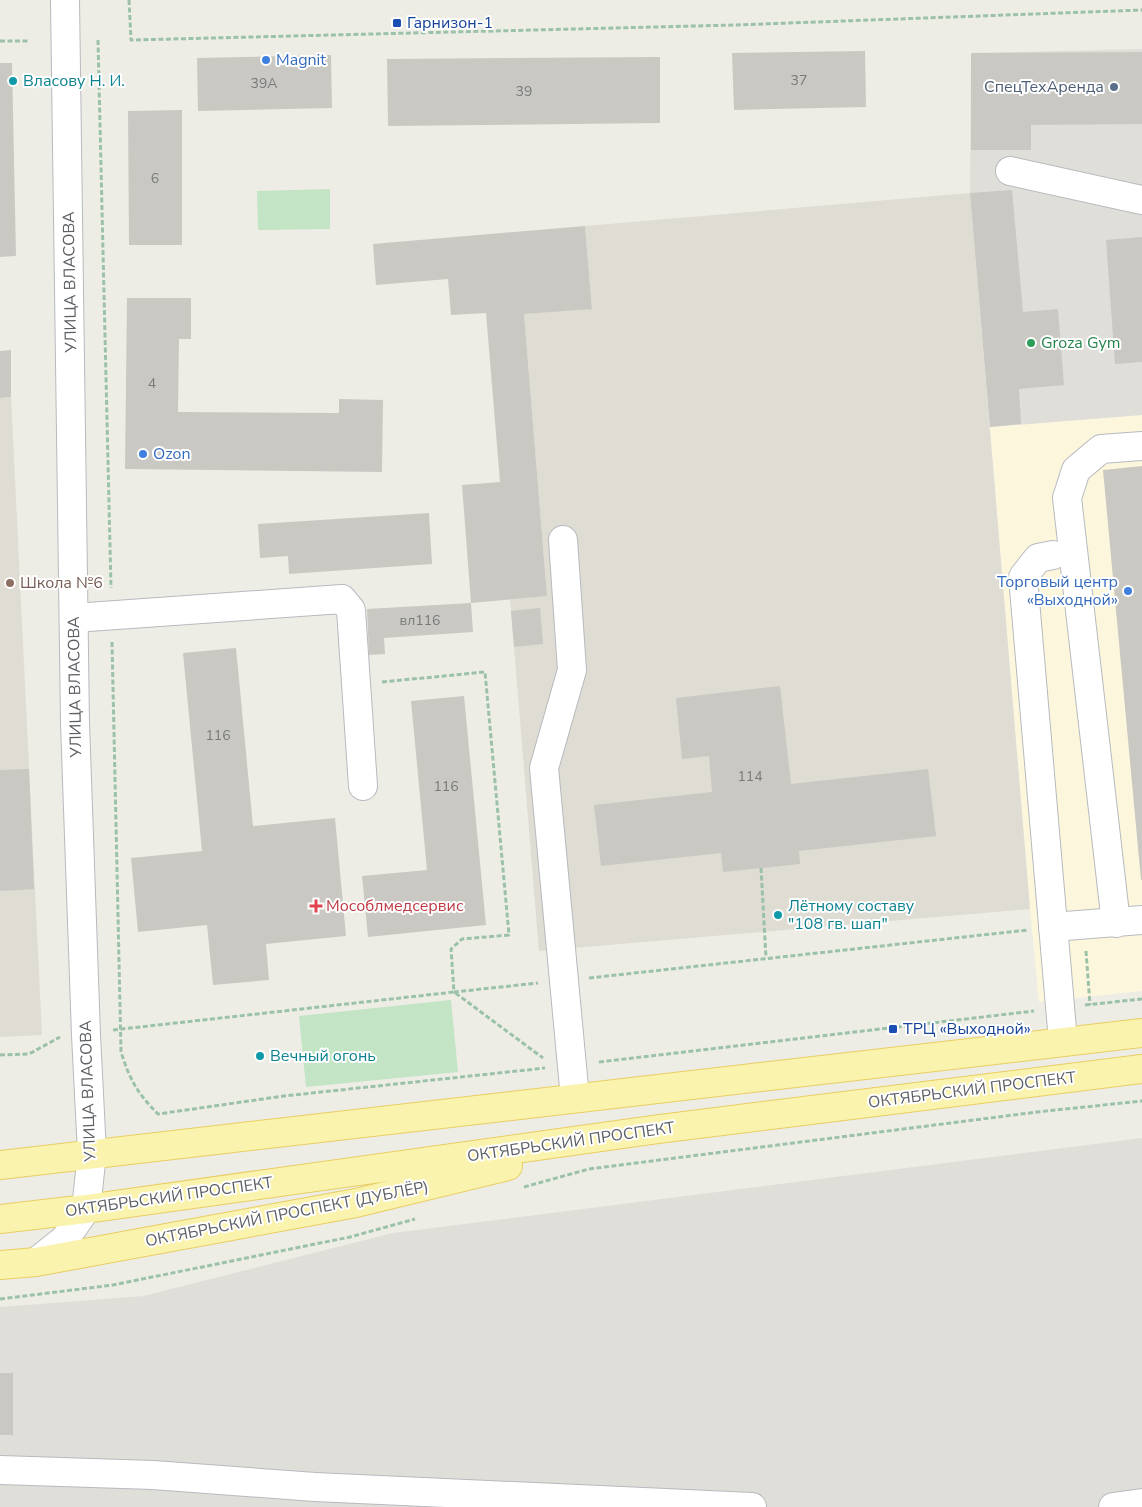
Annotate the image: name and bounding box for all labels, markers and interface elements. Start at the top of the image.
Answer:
place label: Гарнизон-1 [407,12,493,34]
marker: Гарнизон-1 [391,17,403,29]
place label: Magnit [276,49,326,71]
marker: Magnit [260,54,272,66]
place label: Власову Н. И. [23,70,125,92]
house number: 37 [791,71,807,90]
house number: 39А [250,74,278,93]
marker: Власову Н. И. [7,75,19,87]
place label: СпецТехАренда [984,76,1104,98]
marker: СпецТехАренда [1108,81,1120,93]
house number: 39 [516,82,532,101]
house number: 6 [151,169,159,188]
street label: УЛИЦА ВЛАСОВА [58,211,82,354]
place label: Groza Gym [1041,332,1121,354]
marker: Groza Gym [1025,337,1037,349]
house number: 4 [148,374,156,393]
place label: Ozon [153,443,191,465]
marker: Ozon [137,448,149,460]
place label: Торговый центр «Выходной» [997,571,1118,611]
place label: Школа №6 [20,572,103,594]
marker: Школа №6 [4,577,16,589]
marker: Торговый центр «Выходной» [1122,585,1134,597]
house number: вл116 [400,611,440,630]
street label: УЛИЦА ВЛАСОВА [63,616,87,759]
house number: 116 [205,726,231,745]
house number: 114 [737,767,763,786]
house number: 116 [433,777,459,796]
place label: Мособлмедсервис [326,895,464,917]
place label: Лётному составу "108 гв. шап" [788,895,915,935]
marker: Мособлмедсервис [310,900,322,912]
marker: Лётному составу "108 гв. шап" [772,909,784,921]
place label: ТРЦ «Выходной» [903,1018,1031,1040]
street label: УЛИЦА ВЛАСОВА [75,1020,101,1163]
marker: ТРЦ «Выходной» [887,1023,899,1035]
place label: Вечный огонь [270,1045,376,1067]
marker: Вечный огонь [254,1050,266,1062]
street label: ОКТЯБРЬСКИЙ ПРОСПЕКТ [867,1066,1078,1114]
street label: ОКТЯБРЬСКИЙ ПРОСПЕКТ [466,1116,677,1167]
street label: ОКТЯБРЬСКИЙ ПРОСПЕКТ [64,1171,275,1222]
street label: ОКТЯБРЬСКИЙ ПРОСПЕКТ (ДУБЛЁР) [144,1176,430,1252]

